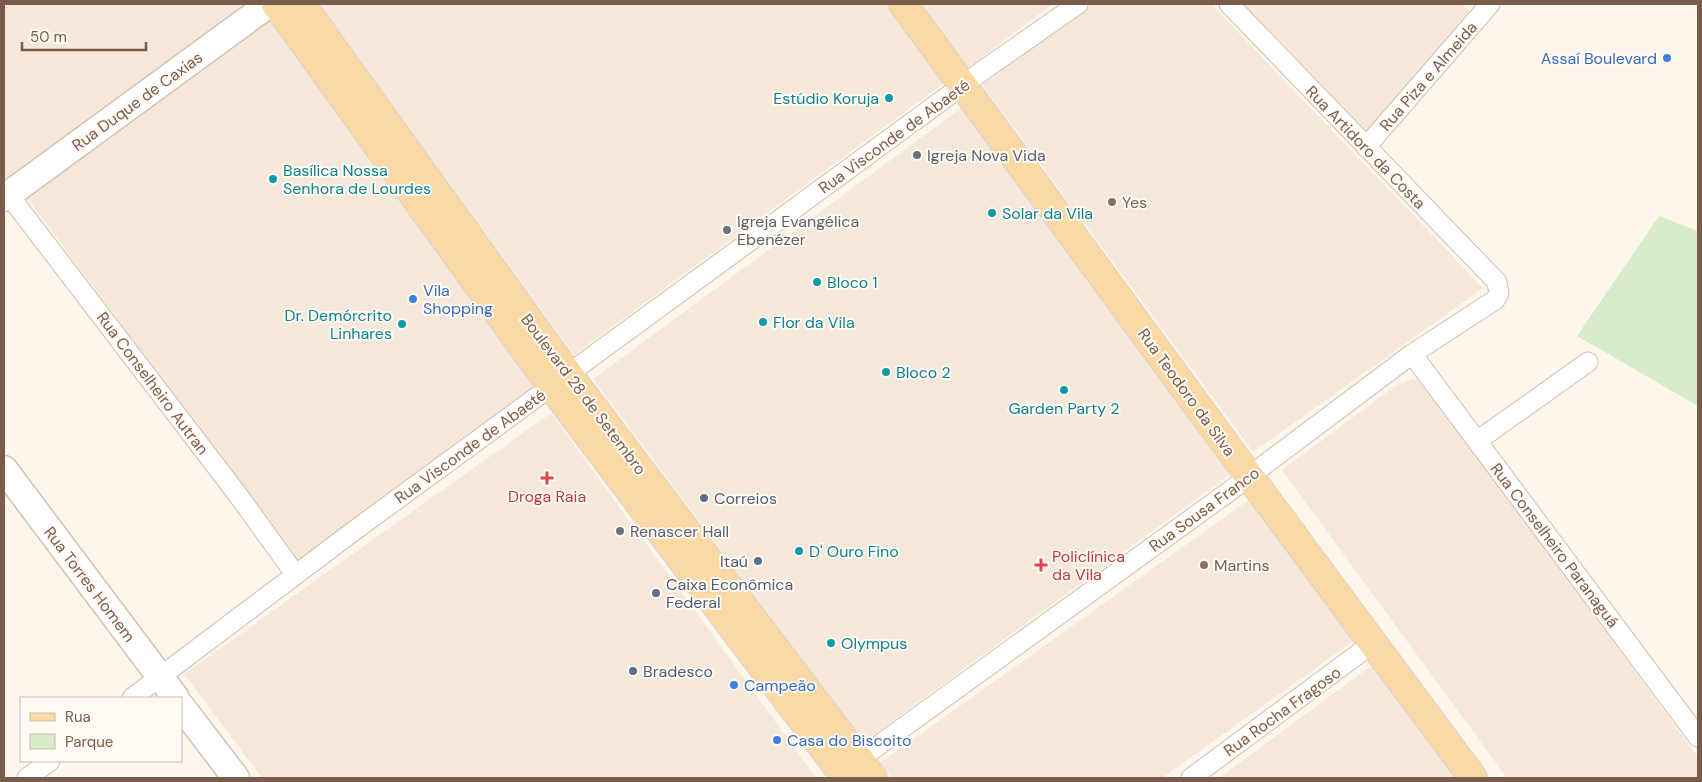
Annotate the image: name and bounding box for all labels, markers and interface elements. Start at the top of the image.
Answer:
street label: Rua Piza e Almeida [1375,17,1482,135]
scale bar [22,20,146,52]
text: 50 m [30,27,67,47]
street label: Rua Duque de Caxias [68,47,207,156]
place label: Assaí Boulevard [1541,48,1657,69]
marker: Assaí Boulevard [1661,52,1673,64]
street label: Rua Visconde de Abaeté [814,74,974,198]
street label: Rua Artidoro da Costa [1301,81,1430,214]
place label: Estúdio Koruja [773,88,879,109]
marker: Estúdio Koruja [883,92,895,104]
place label: Igreja Nova Vida [927,145,1046,166]
marker: Igreja Nova Vida [911,149,923,161]
place label: Basílica Nossa Senhora de Lourdes [283,160,431,199]
marker: Basílica Nossa Senhora de Lourdes [267,173,279,185]
place label: Yes [1122,192,1147,213]
marker: Yes [1106,196,1118,208]
place label: Solar da Vila [1002,203,1093,224]
marker: Solar da Vila [986,207,998,219]
place label: Igreja Evangélica Ebenézer [737,211,859,250]
marker: Igreja Evangélica Ebenézer [721,224,733,236]
place label: Bloco 1 [827,272,878,293]
marker: Bloco 1 [811,276,823,288]
place label: Vila Shopping [423,280,493,319]
marker: Vila Shopping [407,293,419,305]
place label: Dr. Demórcrito Linhares [284,305,392,344]
street label: Rua Conselheiro Autran [92,308,213,459]
street label: Boulevard 28 de Setembro [516,310,651,479]
place label: Flor da Vila [773,312,855,333]
marker: Flor da Vila [757,316,769,328]
marker: Dr. Demórcrito Linhares [396,318,408,330]
street label: Rua Teodoro da Silva [1133,324,1240,460]
place label: Bloco 2 [896,362,951,383]
marker: Bloco 2 [880,366,892,378]
street label: Rua Visconde de Abaeté [390,384,550,508]
marker: Garden Party 2 [1058,384,1070,396]
place label: Garden Party 2 [1008,398,1120,419]
street label: Rua Conselheiro Paranaguá [1486,459,1623,632]
street label: Rua Sousa Franco [1145,462,1264,557]
marker: Droga Raia [541,472,553,484]
place label: Droga Raia [508,486,586,507]
place label: Correios [714,488,777,509]
marker: Correios [698,492,710,504]
place label: Renascer Hall [630,521,729,542]
street label: Rua Torres Homem [39,522,140,646]
marker: Renascer Hall [614,525,626,537]
place label: D' Ouro Fino [809,541,899,562]
marker: D' Ouro Fino [793,545,805,557]
place label: Policlínica da Vila [1052,546,1125,585]
place label: Itaú [720,551,748,572]
marker: Itaú [752,555,764,567]
place label: Martins [1214,555,1269,576]
marker: Policlínica da Vila [1034,558,1048,572]
marker: Martins [1198,559,1210,571]
place label: Caixa Econômica Federal [666,574,793,613]
marker: Caixa Econômica Federal [650,587,662,599]
place label: Olympus [841,633,907,654]
marker: Olympus [825,637,837,649]
place label: Bradesco [643,661,713,682]
street label: Rua Rocha Fragoso [1219,662,1345,761]
marker: Bradesco [627,665,639,677]
place label: Campeão [744,675,816,696]
marker: Campeão [728,679,740,691]
legend [20,697,182,762]
text: Rua [65,707,91,727]
place label: Casa do Biscoito [787,730,911,751]
text: Parque [65,732,113,752]
marker: Casa do Biscoito [771,734,783,746]

